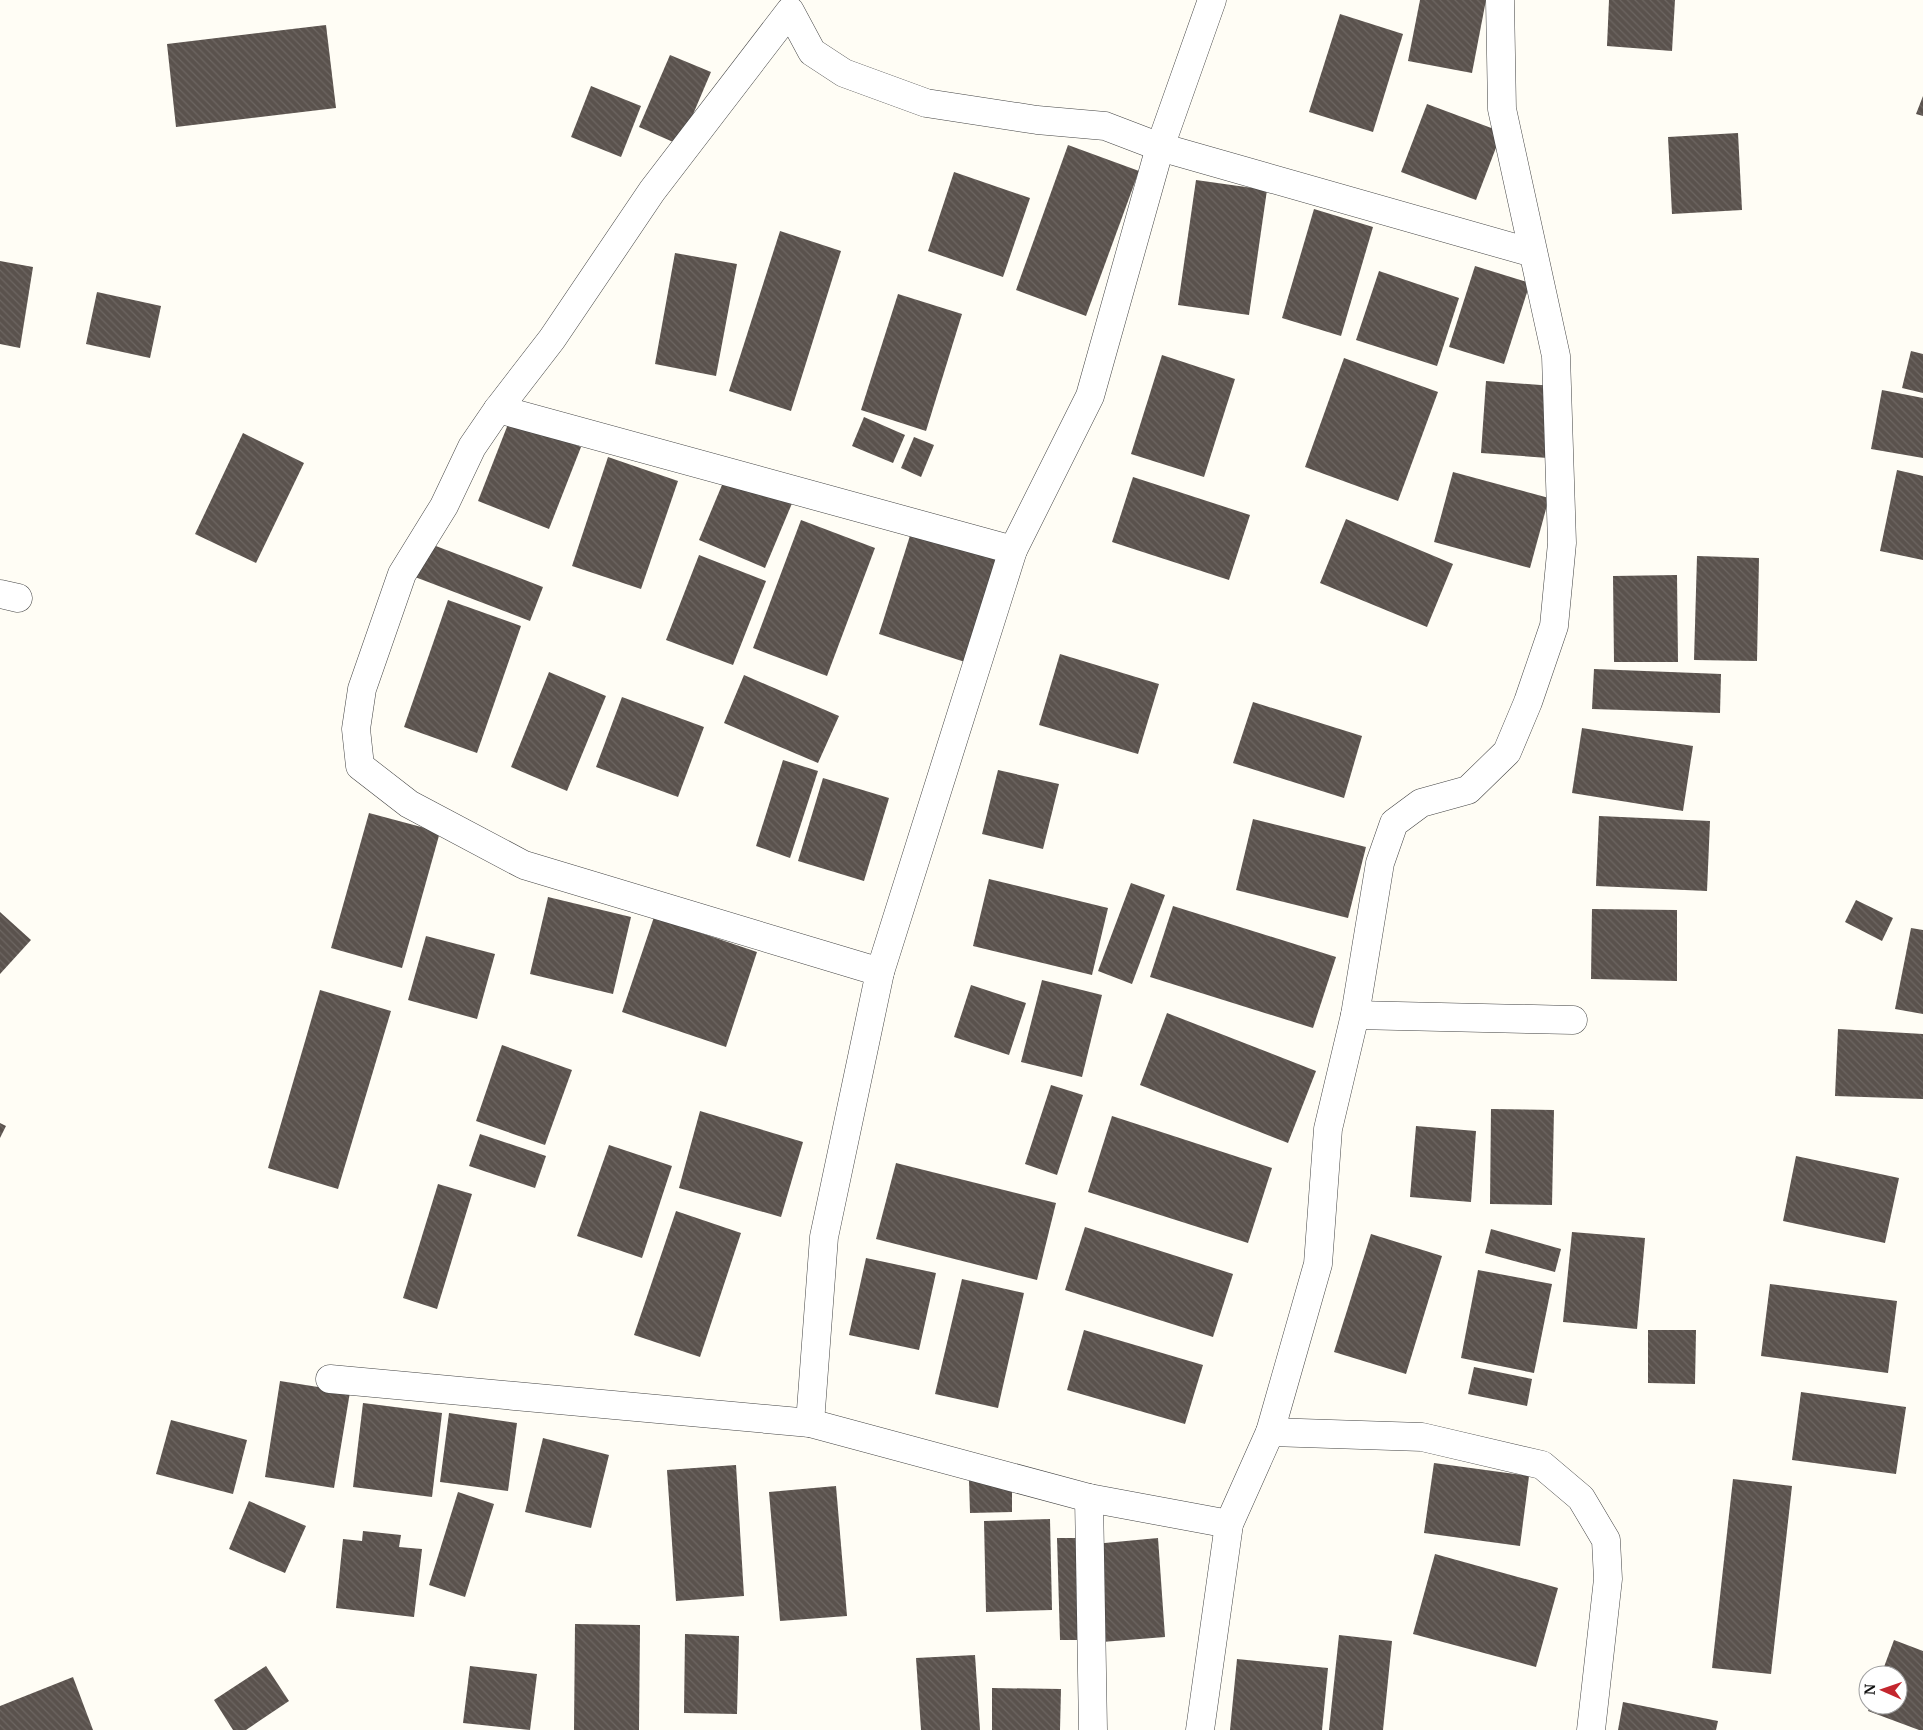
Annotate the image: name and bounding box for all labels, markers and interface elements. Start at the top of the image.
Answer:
north arrow [1858,1665,1908,1715]
text: N [1861,1684,1879,1695]

